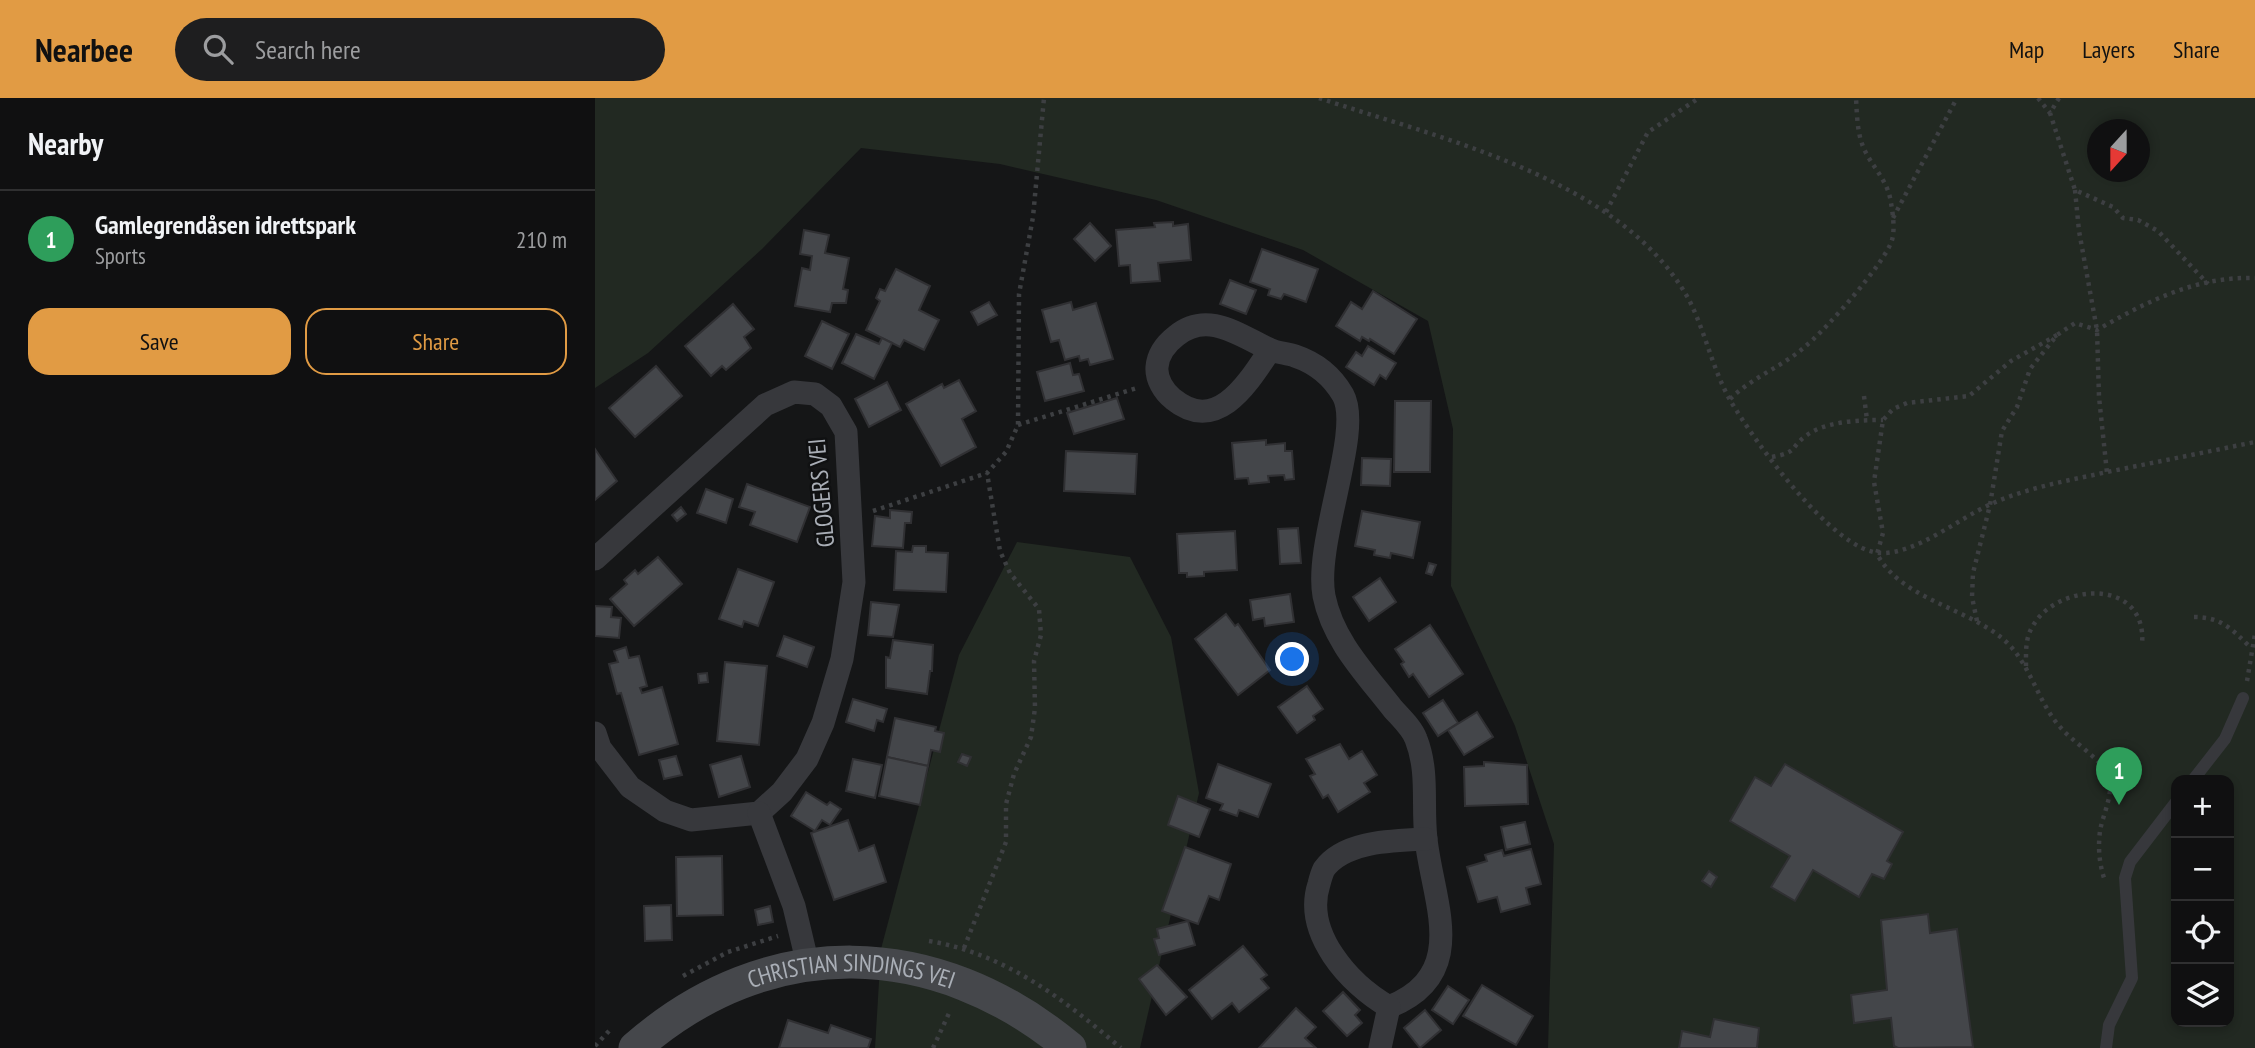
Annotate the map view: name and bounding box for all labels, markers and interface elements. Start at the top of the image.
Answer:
search box [175,18,665,81]
text: Nearbee [35,28,133,71]
icon: search [199,30,237,68]
text: Search here [255,33,361,66]
text: Map [2009,34,2044,65]
text: Layers [2082,34,2135,65]
text: Share [2173,34,2220,65]
north arrow [2087,119,2150,182]
text: Nearby [28,124,103,163]
text: Gamlegrendåsen idrettspark [95,208,356,241]
text: 1 [46,225,57,254]
text: 210 m [516,225,567,254]
text: Sports [95,241,146,270]
button: Save [28,308,291,375]
button: Share [305,308,567,375]
street label: GLOGERS VEI [801,437,841,549]
your location [1275,642,1309,676]
pin: 1 [2096,747,2142,805]
map controls [2171,775,2234,1027]
button: + [2171,775,2234,838]
button: − [2171,838,2234,901]
button: locate [2171,901,2234,964]
street label: CHRISTIAN SINDINGS VEI [743,947,960,995]
button: layers [2171,964,2234,1027]

